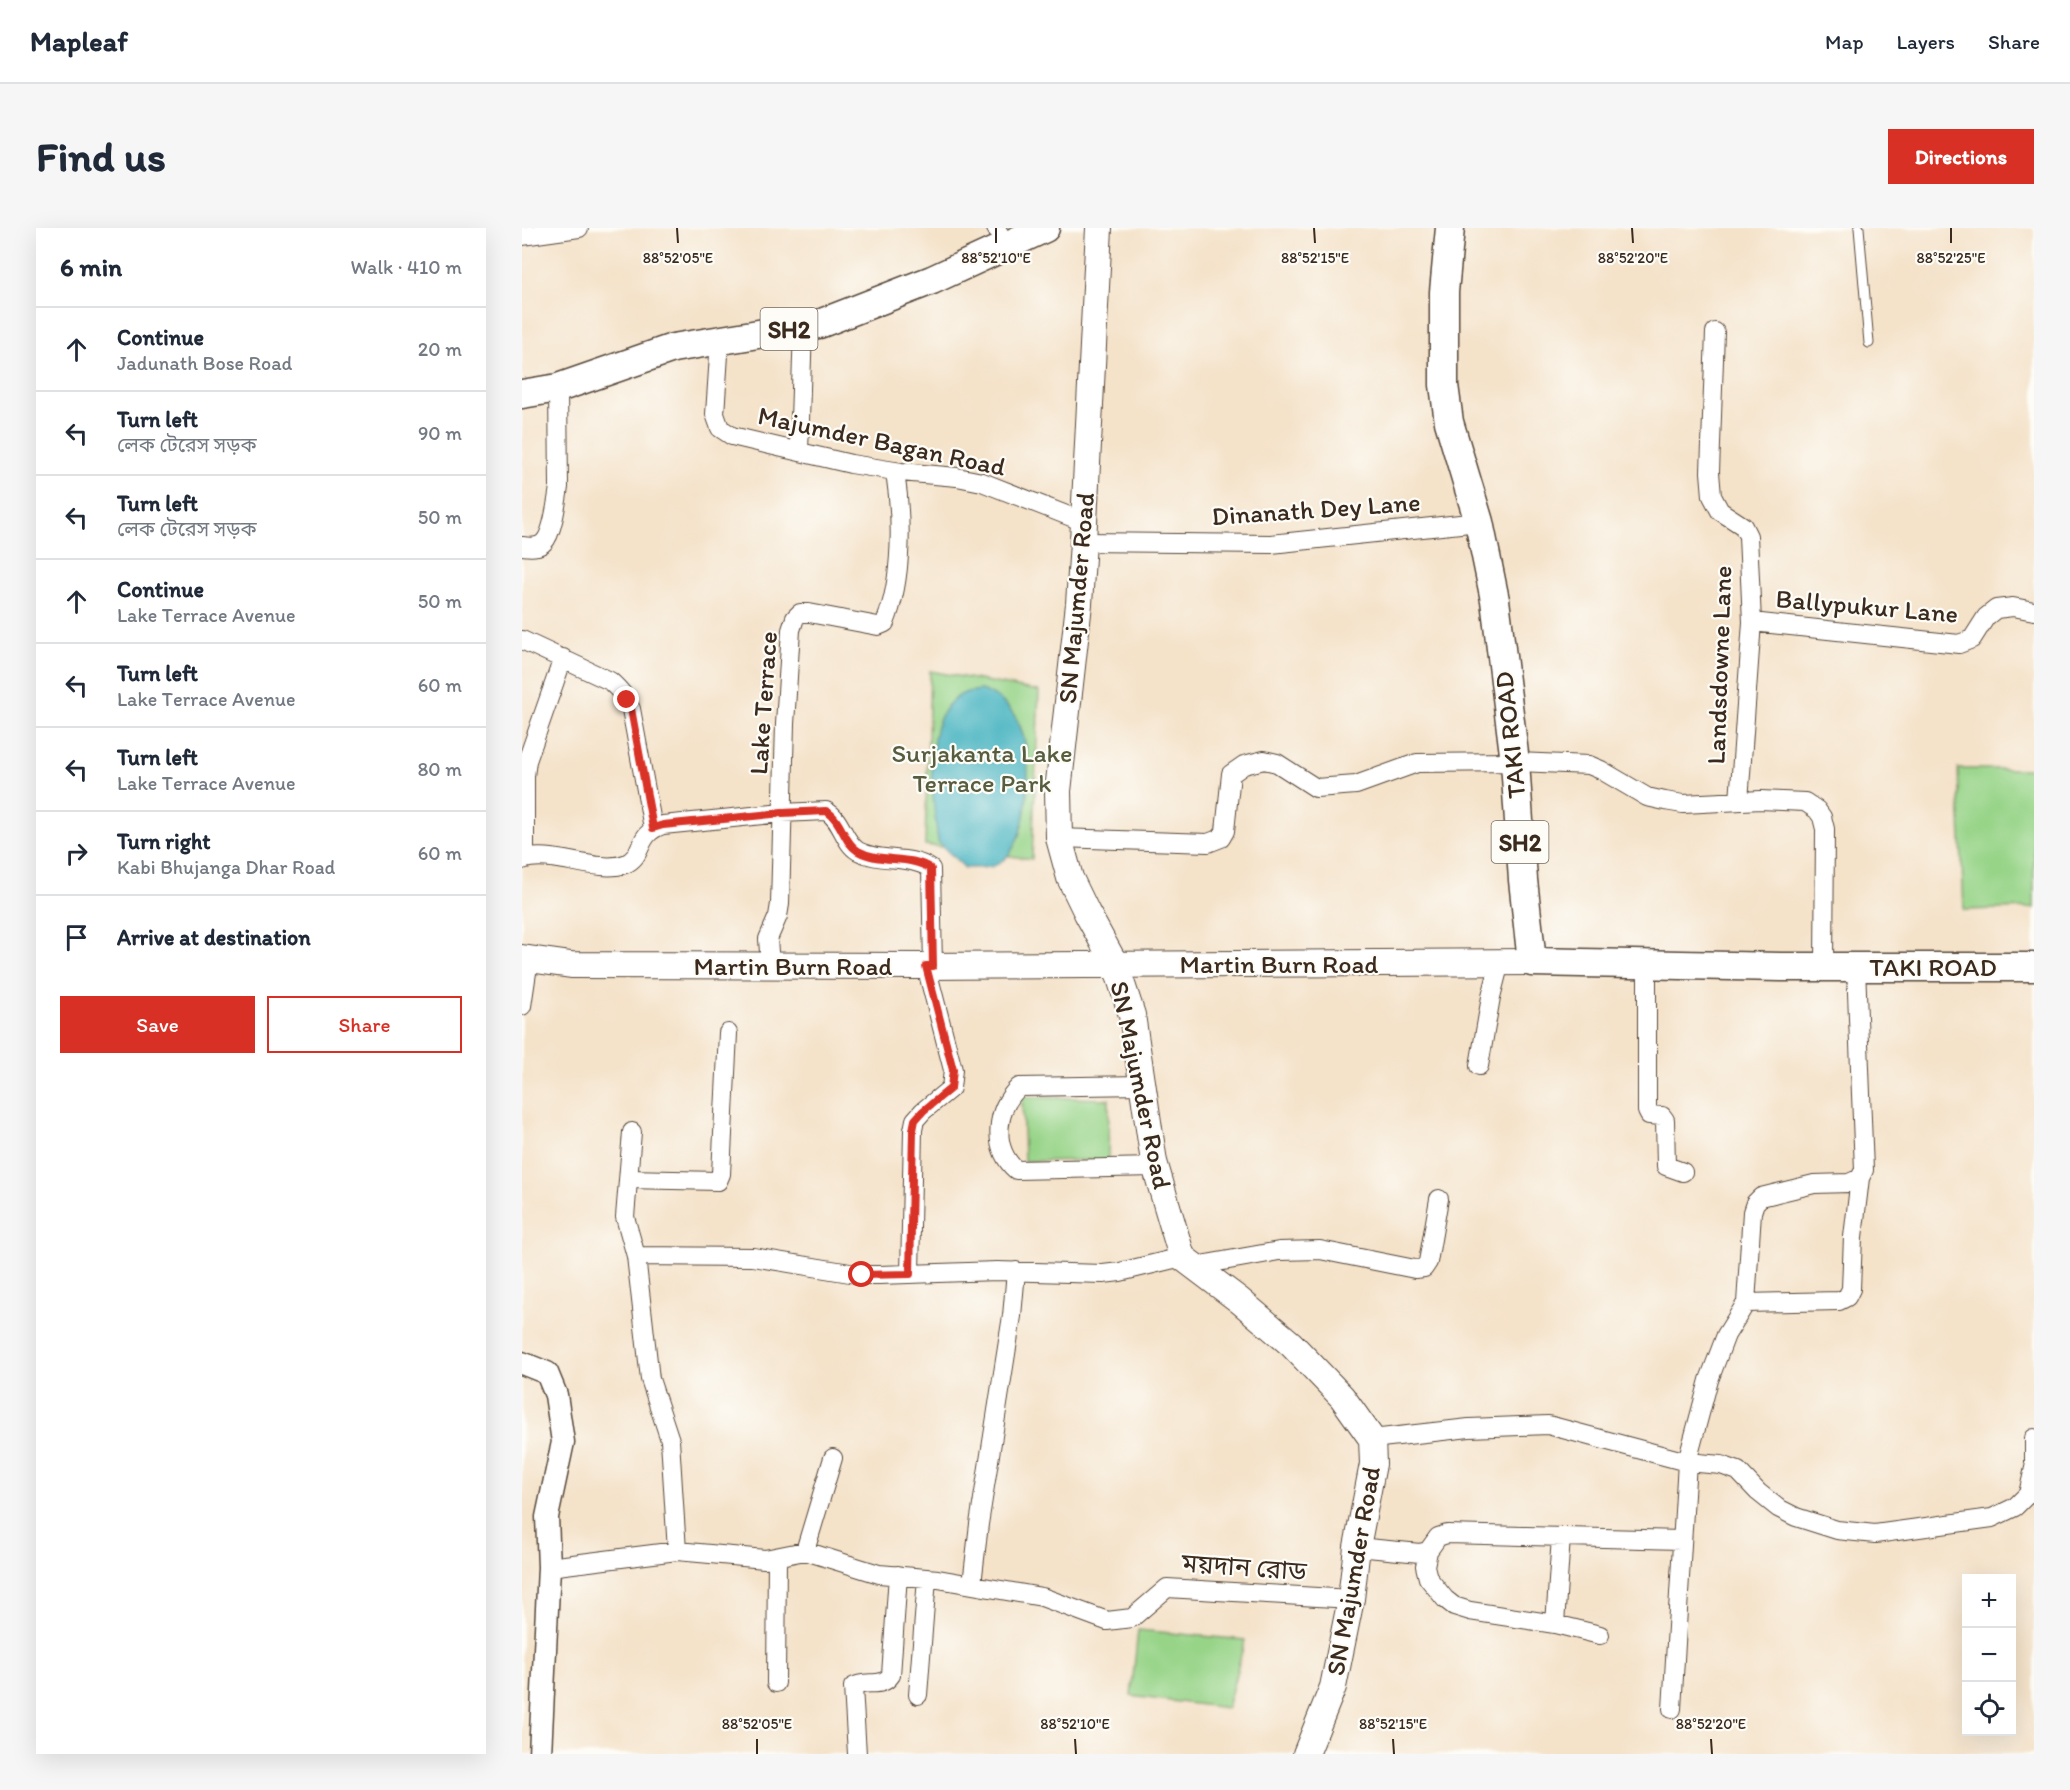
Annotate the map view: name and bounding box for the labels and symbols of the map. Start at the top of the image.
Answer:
text: 88°52'05"E [643,249,713,267]
text: 88°52'10"E [961,249,1031,267]
text: 88°52'15"E [1281,249,1349,267]
text: 88°52'20"E [1598,249,1668,267]
text: 88°52'25"E [1917,249,1985,267]
road number: SH2 [760,308,818,350]
street label: Majumder Bagan Road [755,399,1009,483]
street label: Dinanath Dey Lane [1211,486,1421,532]
street label: SN Majumder Road [1051,491,1101,705]
street label: Landsdowne Lane [1700,565,1738,765]
street label: Ballypukur Lane [1774,582,1960,630]
street label: Lake Terrace [742,630,784,776]
street label: TAKI ROAD [1487,670,1533,800]
route end [613,686,639,712]
park label: Surjakanta Lake Terrace Park [891,737,1073,799]
road number: SH2 [1492,821,1548,863]
street label: Martin Burn Road [1180,948,1378,980]
street label: Martin Burn Road [694,950,892,982]
street label: TAKI ROAD [1869,951,1997,983]
street label: SN Majumder Road [1103,978,1179,1192]
route start [848,1261,874,1287]
street label: SN Majumder Road [1319,1464,1387,1678]
street label: ময়দান রোড [1179,1547,1308,1587]
text: 88°52'05"E [722,1715,792,1733]
text: 88°52'10"E [1040,1715,1110,1733]
text: 88°52'15"E [1359,1715,1427,1733]
text: 88°52'20"E [1676,1715,1746,1733]

